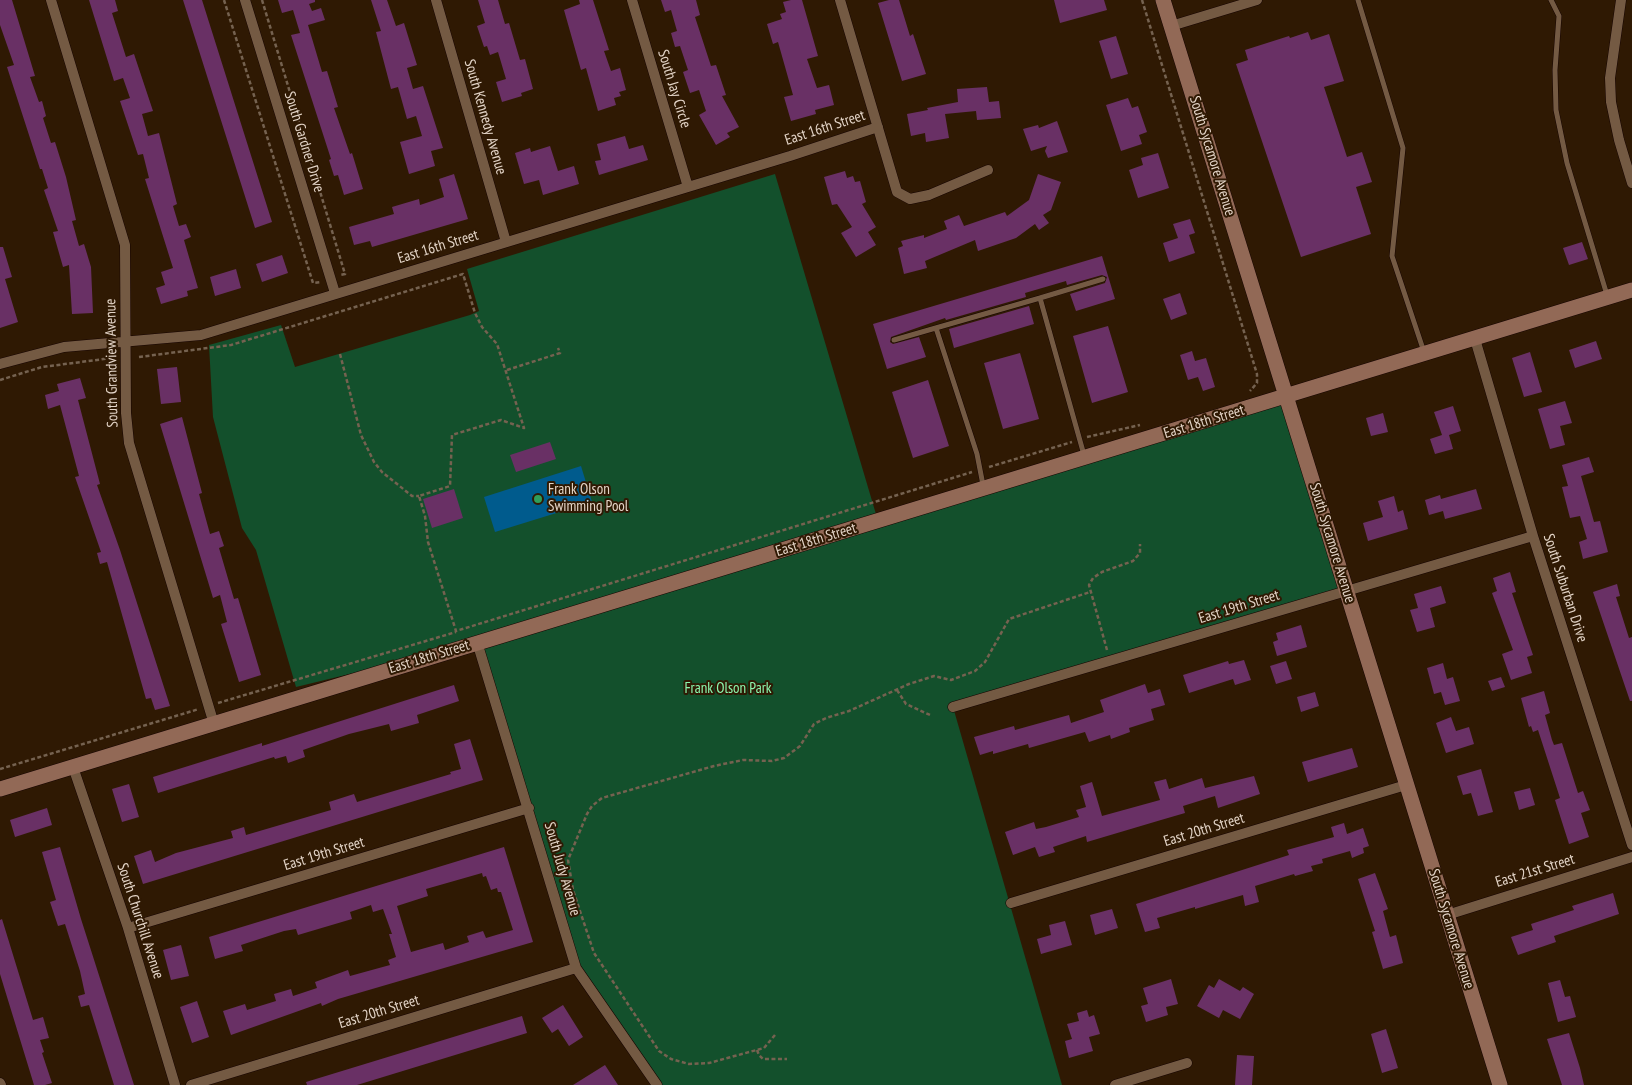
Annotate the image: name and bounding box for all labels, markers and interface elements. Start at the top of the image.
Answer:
street label: South Jay Circle [654,48,694,130]
street label: South Kennedy Avenue [460,57,510,177]
street label: South Gardner Drive [280,89,328,195]
street label: South Sycamore Avenue [1185,94,1239,218]
street label: East 16th Street [783,107,867,149]
street label: East 16th Street [396,226,480,268]
street label: South Grandview Avenue [102,298,122,428]
street label: East 18th Street [1162,401,1246,443]
place label: Frank Olson Swimming Pool [548,481,628,516]
street label: South Sycamore Avenue [1305,481,1359,605]
marker: Frank Olson Swimming Pool [532,493,544,505]
street label: East 18th Street [774,519,858,561]
street label: South Suburban Drive [1539,532,1591,644]
street label: East 19th Street [1197,586,1281,628]
street label: East 18th Street [387,636,471,678]
park label: Frank Olson Park [684,680,772,698]
street label: East 20th Street [1162,809,1246,851]
street label: South Judy Avenue [540,820,584,918]
street label: East 19th Street [282,833,366,875]
street label: East 21st Street [1493,850,1577,892]
street label: South Churchill Avenue [113,861,167,981]
street label: South Sycamore Avenue [1424,867,1478,991]
street label: East 20th Street [337,991,421,1033]

